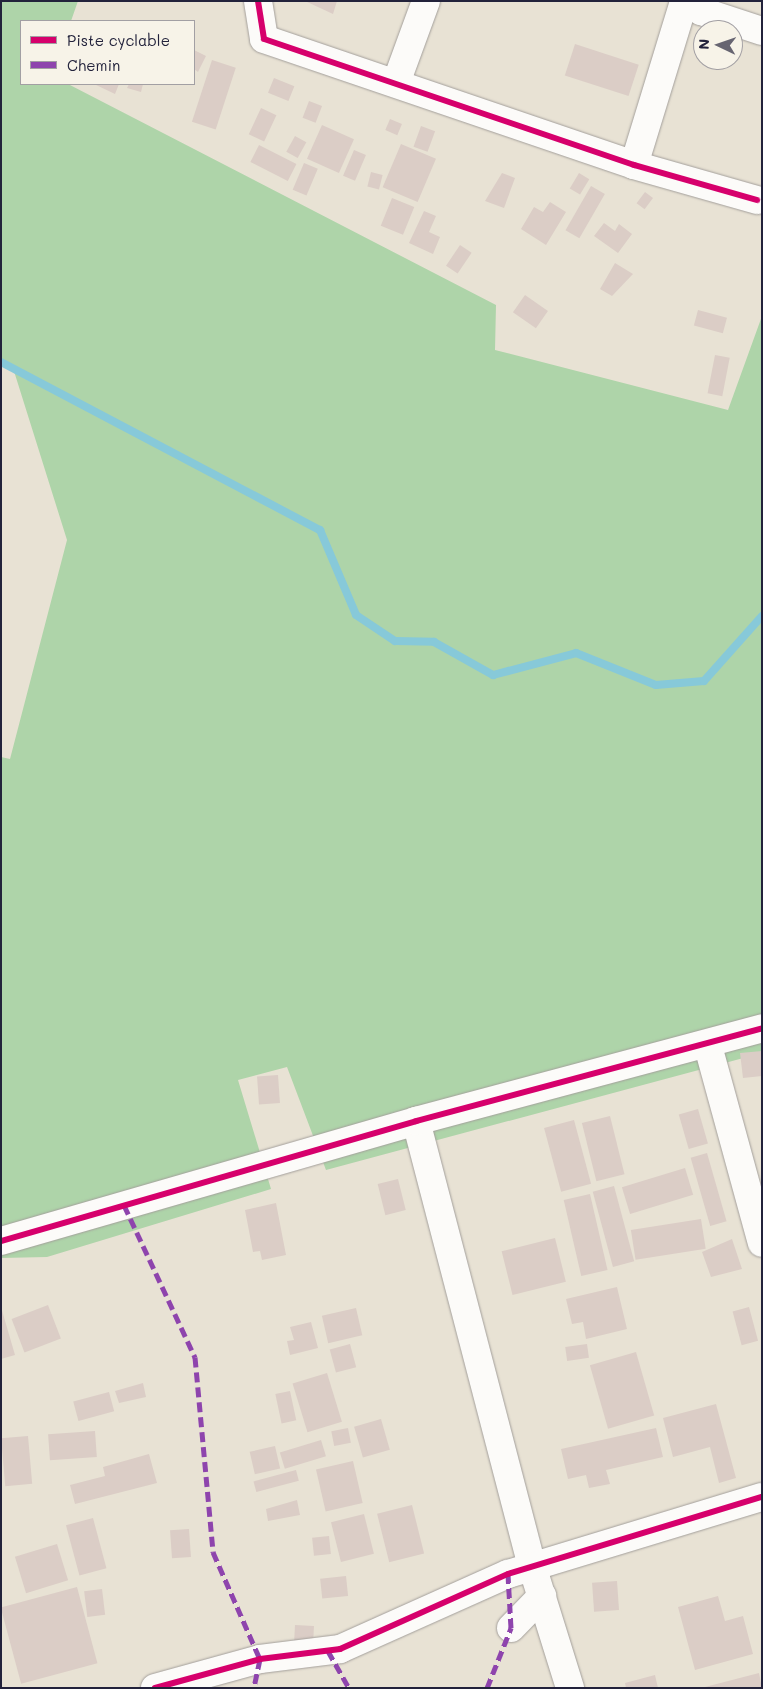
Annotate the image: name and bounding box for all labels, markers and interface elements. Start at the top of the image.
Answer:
legend [20,20,195,85]
north arrow [693,20,743,70]
text: Piste cyclable [67,30,170,50]
text: N [694,38,713,50]
text: Chemin [67,55,120,75]

